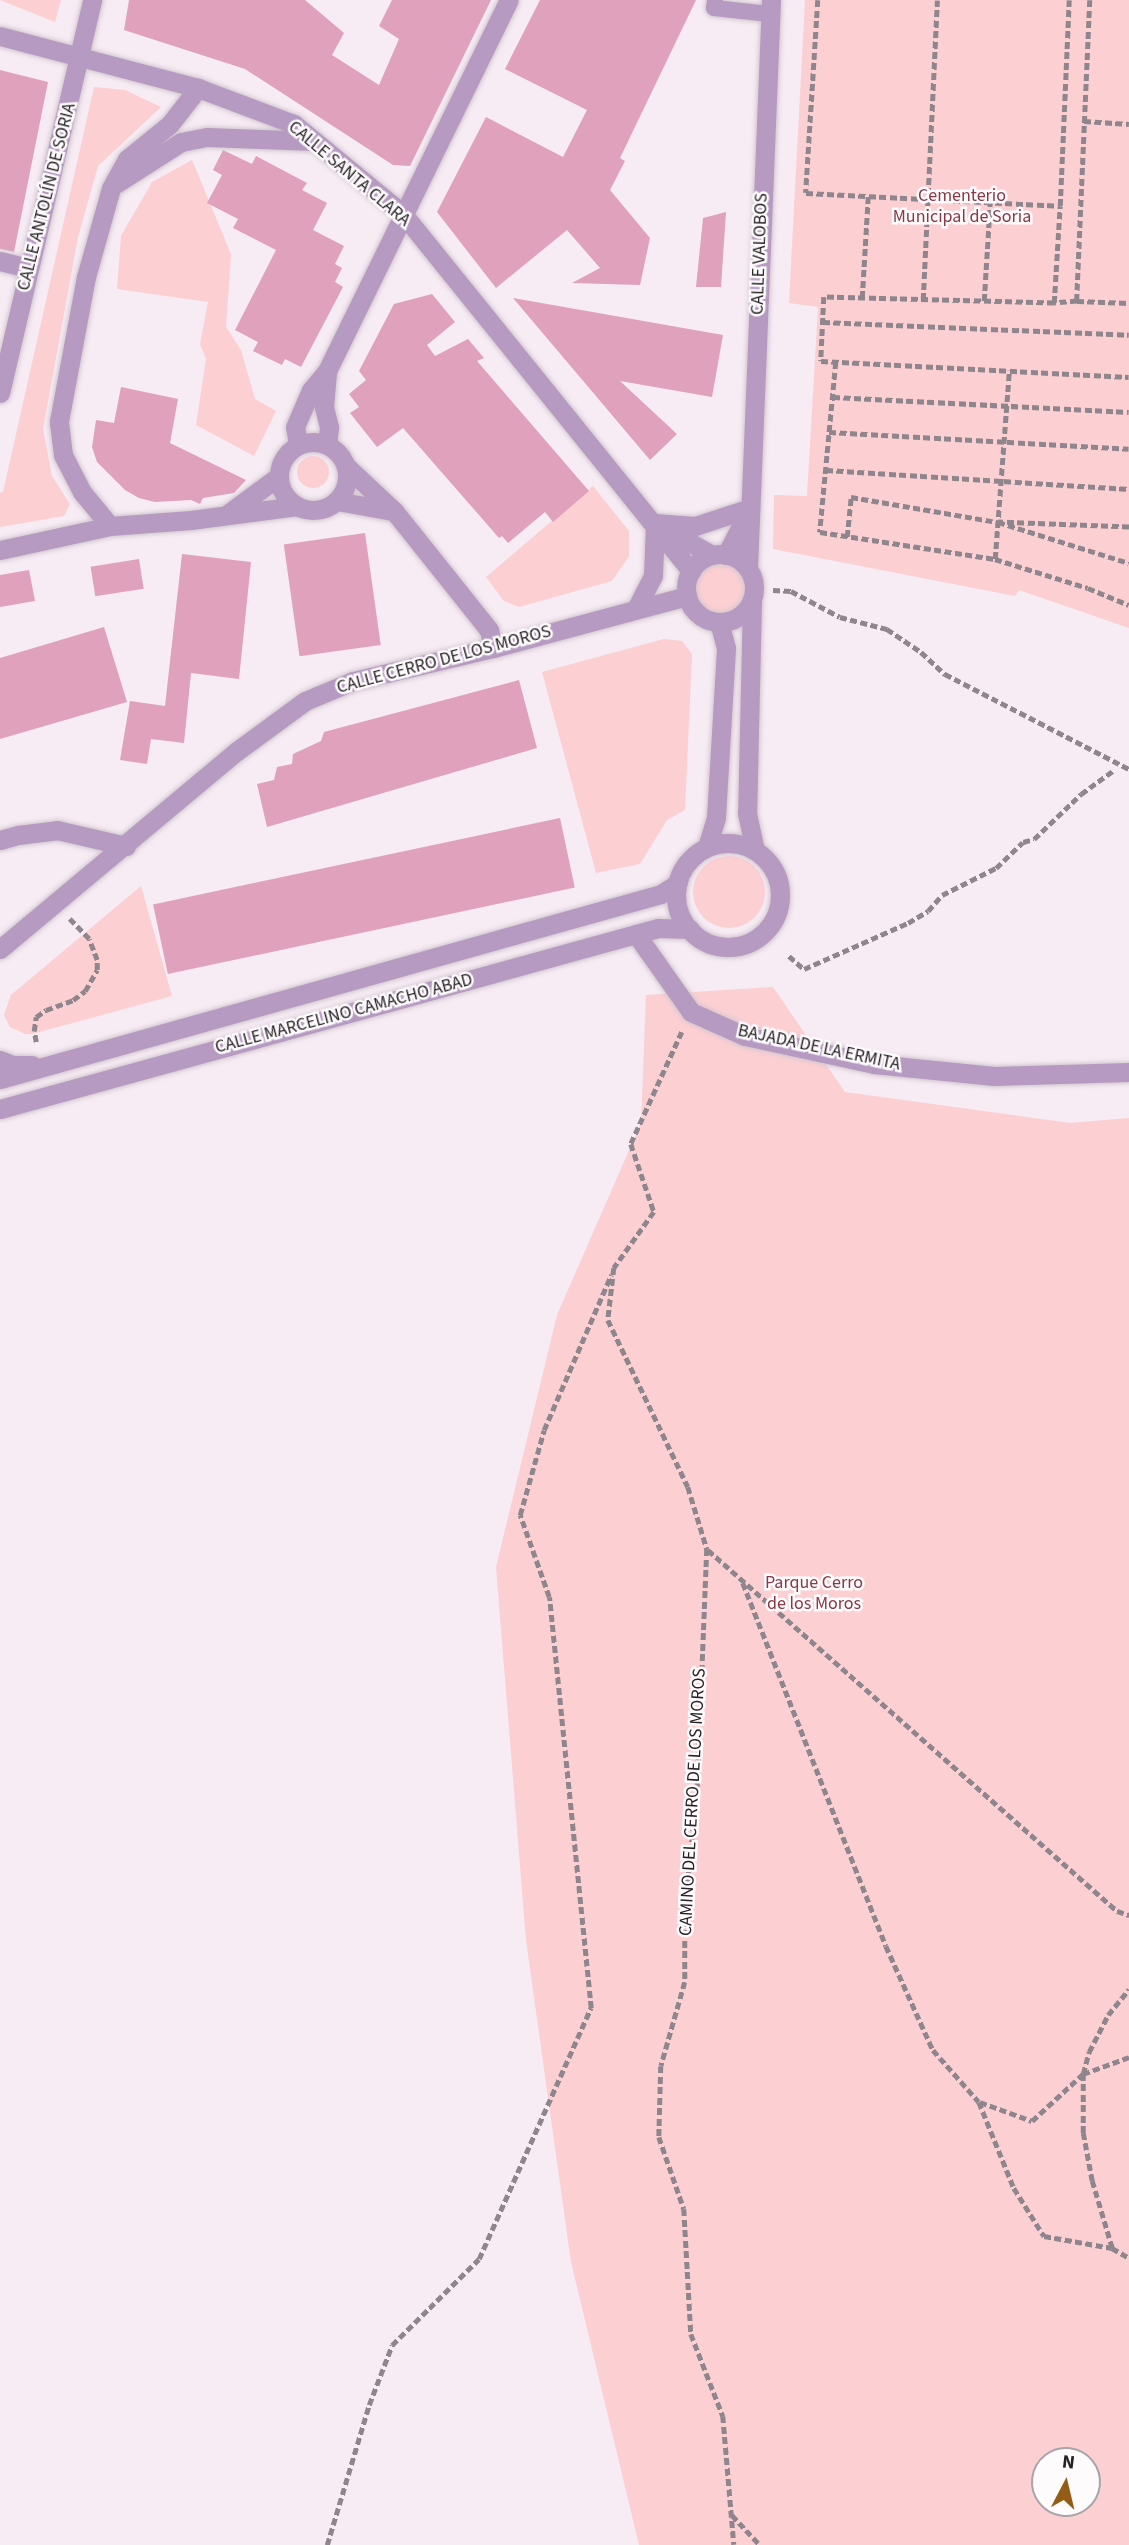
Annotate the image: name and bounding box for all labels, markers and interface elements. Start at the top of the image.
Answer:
street label: CALLE ANTOLÍN DE SORIA [13,101,81,293]
street label: CALLE SANTA CLARA [284,117,414,231]
park label: Cementerio Municipal de Soria [893,186,1031,228]
street label: CALLE VALOBOS [747,193,773,315]
street label: CALLE CERRO DE LOS MOROS [335,621,553,699]
street label: CALLE MARCELINO CAMACHO ABAD [213,969,475,1059]
street label: BAJADA DE LA ERMITA [736,1020,902,1076]
park label: Parque Cerro de los Moros [765,1573,863,1616]
street label: CAMINO DEL CERRO DE LOS MOROS [675,1668,711,1936]
north arrow [1031,2447,1101,2517]
text: N [1060,2448,1076,2477]

